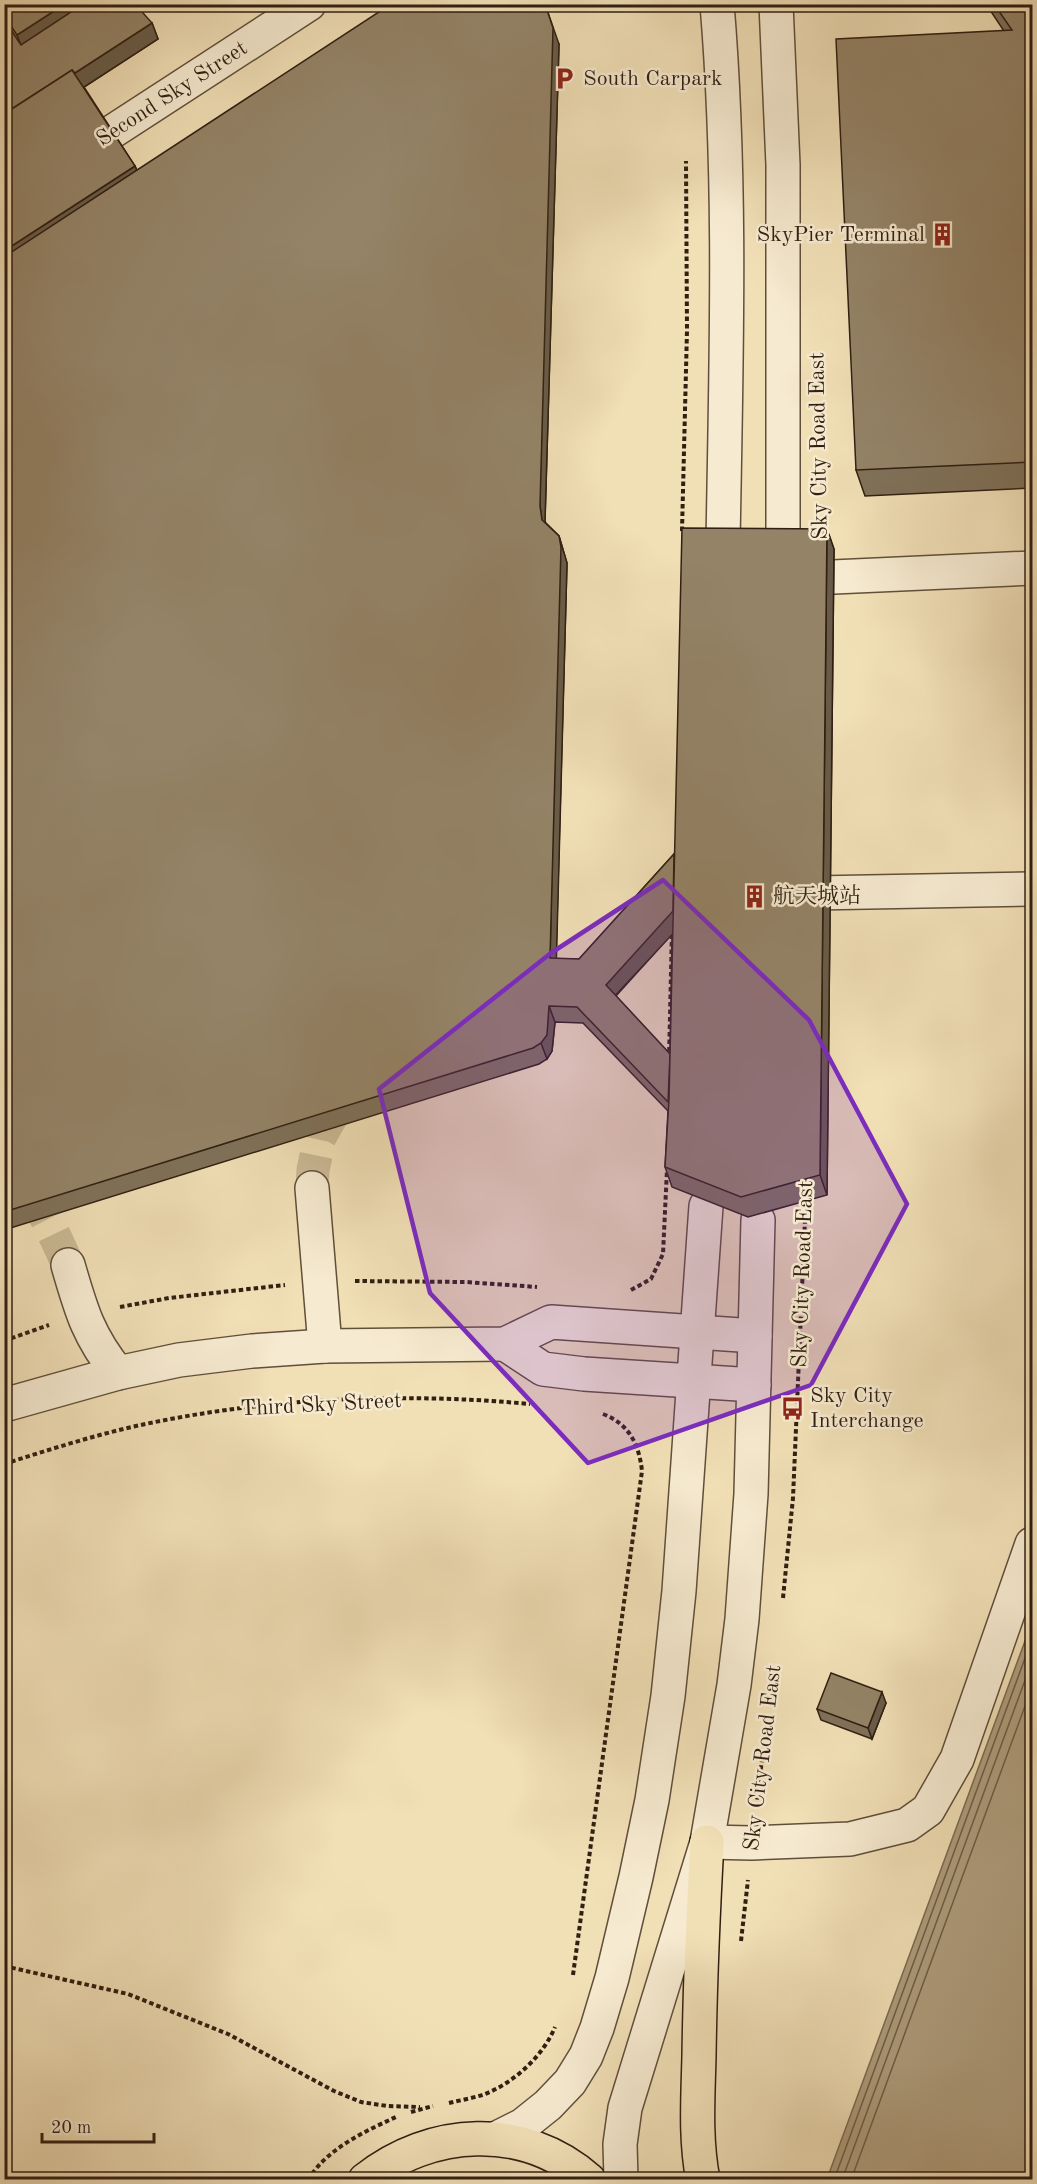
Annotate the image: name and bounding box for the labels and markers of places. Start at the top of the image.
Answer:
parking icon: South Carpark [552,66,578,92]
place label: South Carpark [583,68,722,90]
building icon: SkyPier Terminal [930,222,956,248]
place label: SkyPier Terminal [757,224,925,246]
building icon: 航天城站 [742,884,768,910]
place label: 航天城站 [773,884,861,908]
place label: Sky City Interchange [810,1385,924,1432]
bus stop icon: Sky City Interchange [779,1396,805,1422]

